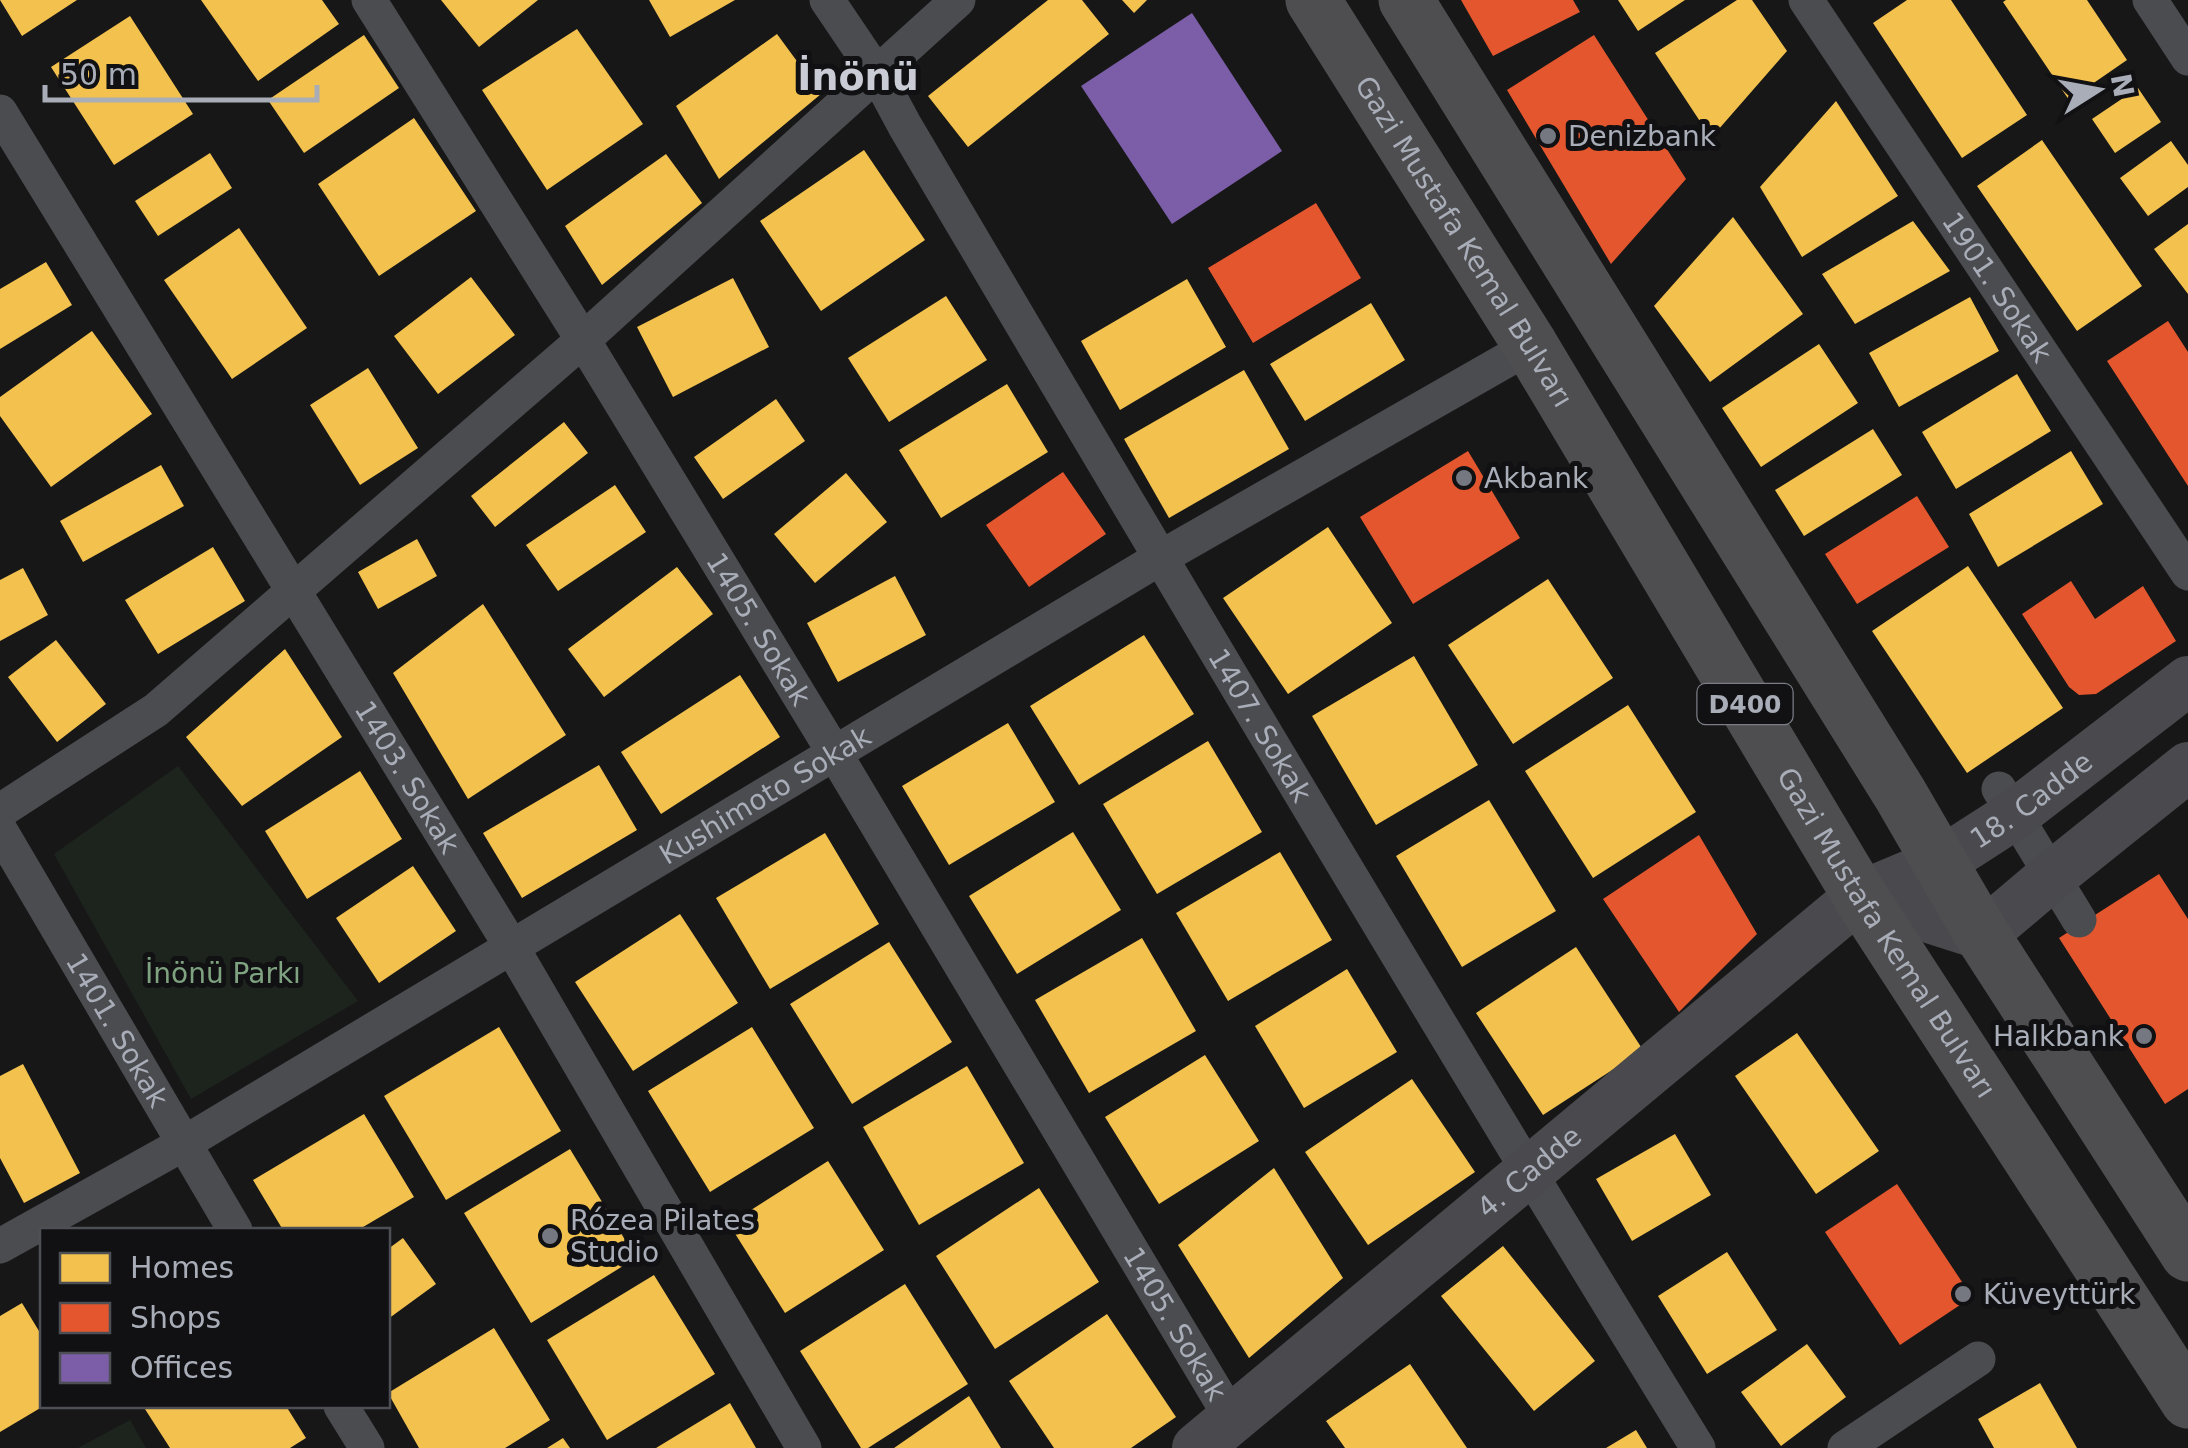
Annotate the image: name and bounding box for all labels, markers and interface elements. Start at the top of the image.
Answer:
scale bar [45,40,318,102]
north arrow [2048,40,2148,140]
district label: İnönü [797,55,919,99]
text: 50 m [60,57,137,92]
street label: Gazi Mustafa Kemal Bulvarı [1348,70,1580,413]
text: N [2104,71,2140,100]
place label: Denizbank [1568,120,1717,153]
marker: Denizbank [1537,125,1559,147]
street label: 1901. Sokak [1935,206,2059,369]
place label: Akbank [1484,462,1589,495]
marker: Akbank [1453,467,1475,489]
street label: 1405. Sokak [699,547,818,712]
street label: 1407. Sokak [1201,643,1319,809]
road number: D400 [1698,684,1792,724]
street label: 1403. Sokak [348,695,467,860]
street label: Kushimoto Sokak [654,719,877,871]
street label: 18. Cadde [1964,745,2099,856]
street label: Gazi Mustafa Kemal Bulvarı [1770,762,2003,1104]
street label: 1401. Sokak [59,947,176,1114]
park label: İnönü Parkı [145,957,301,990]
place label: Halkbank [1993,1020,2125,1053]
marker: Halkbank [2133,1025,2155,1047]
street label: 4. Cadde [1471,1119,1588,1225]
place label: Rózea Pilates Studio [570,1204,755,1269]
marker: Rózea Pilates Studio [539,1225,561,1247]
legend [40,1228,390,1408]
street label: 1405. Sokak [1116,1241,1234,1408]
text: Homes [130,1250,234,1285]
place label: Küveyttürk [1983,1278,2136,1311]
marker: Küveyttürk [1952,1283,1974,1305]
text: Shops [130,1300,221,1335]
text: Offices [130,1350,233,1385]

